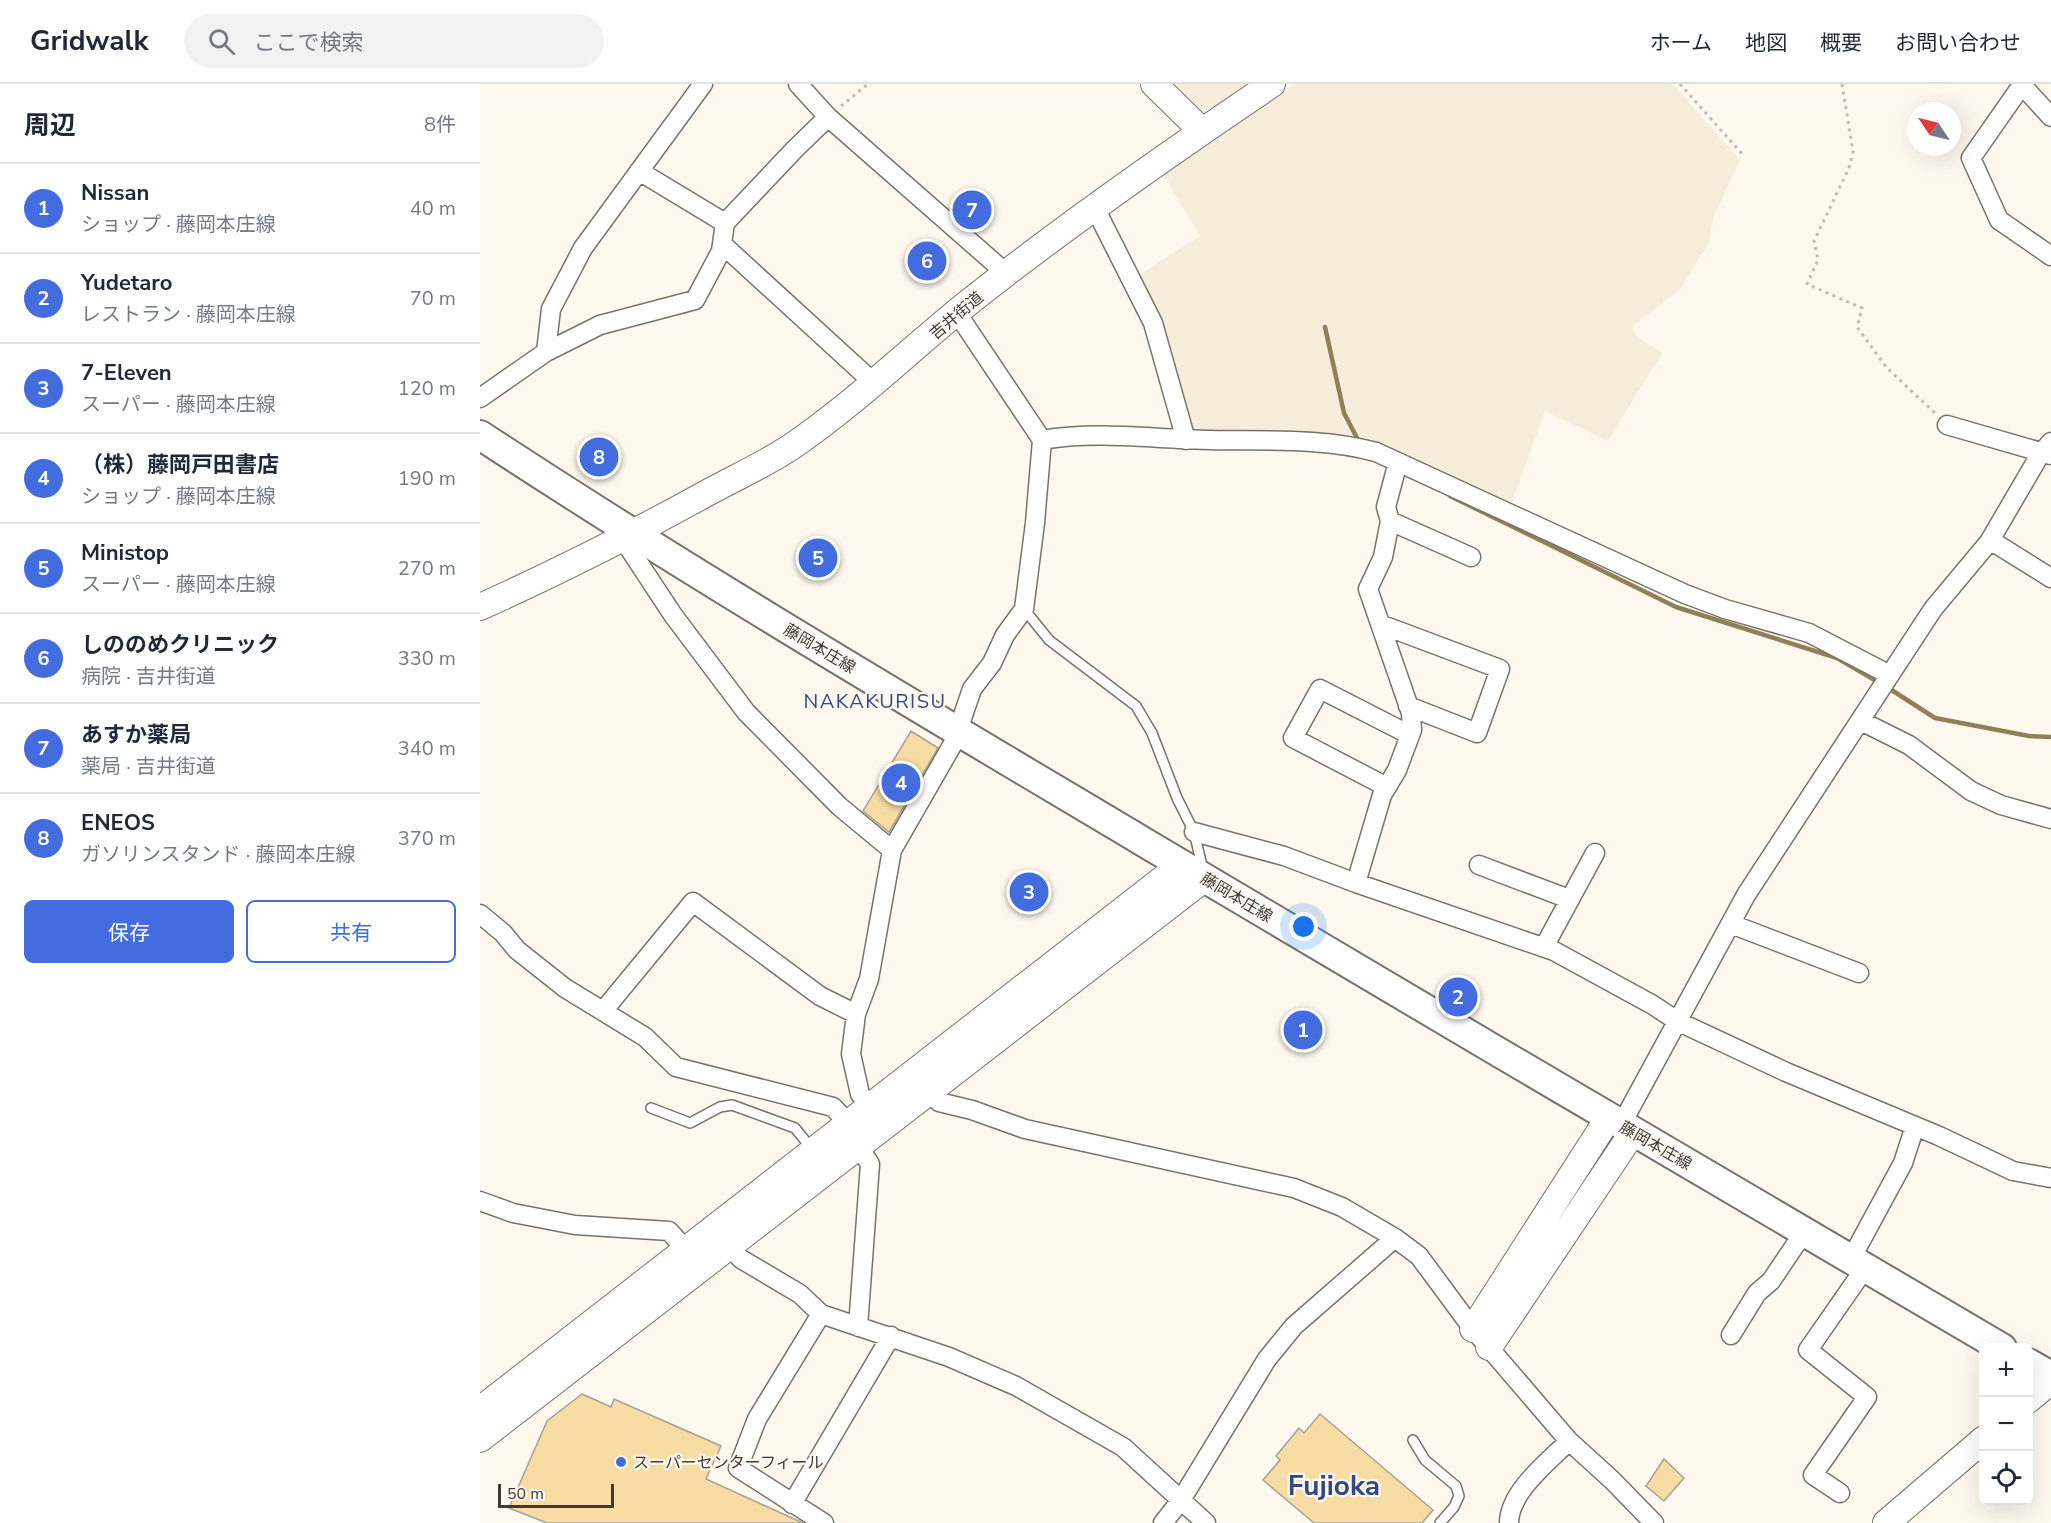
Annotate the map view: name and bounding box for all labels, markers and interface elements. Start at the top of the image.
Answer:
search box [184,14,604,68]
text: Gridwalk [30,22,148,60]
icon: search [205,25,238,58]
text: ここで検索 [253,28,363,58]
text: ホーム [1650,29,1712,57]
text: 地図 [1745,29,1787,57]
text: 概要 [1820,29,1862,57]
text: お問い合わせ [1895,29,2021,57]
north arrow [1907,102,1961,156]
text: 周辺 [24,108,76,143]
text: 8件 [424,111,456,138]
text: Nissan [81,178,149,208]
pin: 7 [952,188,992,232]
text: 1 [38,195,50,222]
text: 40 m [410,195,456,222]
text: ショップ · 藤岡本庄線 [81,211,276,238]
pin: 6 [908,238,946,284]
text: Yudetaro [81,268,172,298]
text: 2 [38,285,50,312]
text: 70 m [410,285,456,312]
street label: 吉井街道 [925,287,988,345]
text: レストラン · 藤岡本庄線 [81,301,296,328]
text: 7-Eleven [81,358,172,388]
text: 3 [38,375,50,402]
text: 120 m [398,375,456,402]
text: スーパー · 藤岡本庄線 [81,391,276,418]
pin: 8 [580,434,618,479]
text: （株）藤岡戸田書店 [81,450,279,480]
text: 4 [38,465,50,492]
text: 190 m [398,465,456,492]
text: ショップ · 藤岡本庄線 [81,483,276,510]
pin: 5 [798,536,838,580]
text: Ministop [81,538,169,568]
text: 5 [38,555,50,582]
text: 270 m [398,555,456,582]
text: スーパー · 藤岡本庄線 [81,571,276,598]
street label: 藤岡本庄線 [780,619,859,679]
text: しののめクリニック [81,630,279,660]
text: 6 [38,645,50,672]
text: 330 m [398,645,456,672]
text: 病院 · 吉井街道 [81,663,216,690]
district label: NAKAKURISU [803,688,947,715]
text: あすか薬局 [81,720,191,750]
text: 7 [38,735,50,762]
text: 340 m [398,735,456,762]
text: 薬局 · 吉井街道 [81,753,216,780]
pin: 4 [882,760,920,806]
text: ENEOS [81,808,155,838]
text: 8 [38,825,50,852]
text: 370 m [398,825,456,852]
text: ガソリンスタンド · 藤岡本庄線 [81,841,355,868]
street label: 藤岡本庄線 [1197,868,1276,928]
pin: 3 [1010,870,1048,914]
button: 保存 [24,900,234,963]
button: 共有 [246,900,456,963]
your location [1289,912,1318,941]
pin: 2 [1438,974,1478,1020]
pin: 1 [1284,1008,1322,1052]
street label: 藤岡本庄線 [1615,1116,1696,1175]
map controls [1979,1343,2033,1505]
button: + [1979,1343,2033,1397]
button: − [1979,1397,2033,1451]
button: locate [1979,1451,2033,1505]
place label: スーパーセンターフィール [633,1452,824,1474]
marker: スーパーセンターフィール [614,1455,628,1469]
district label: Fujioka [1288,1467,1380,1505]
scale bar [498,1481,614,1508]
text: 50 m [507,1483,544,1505]

